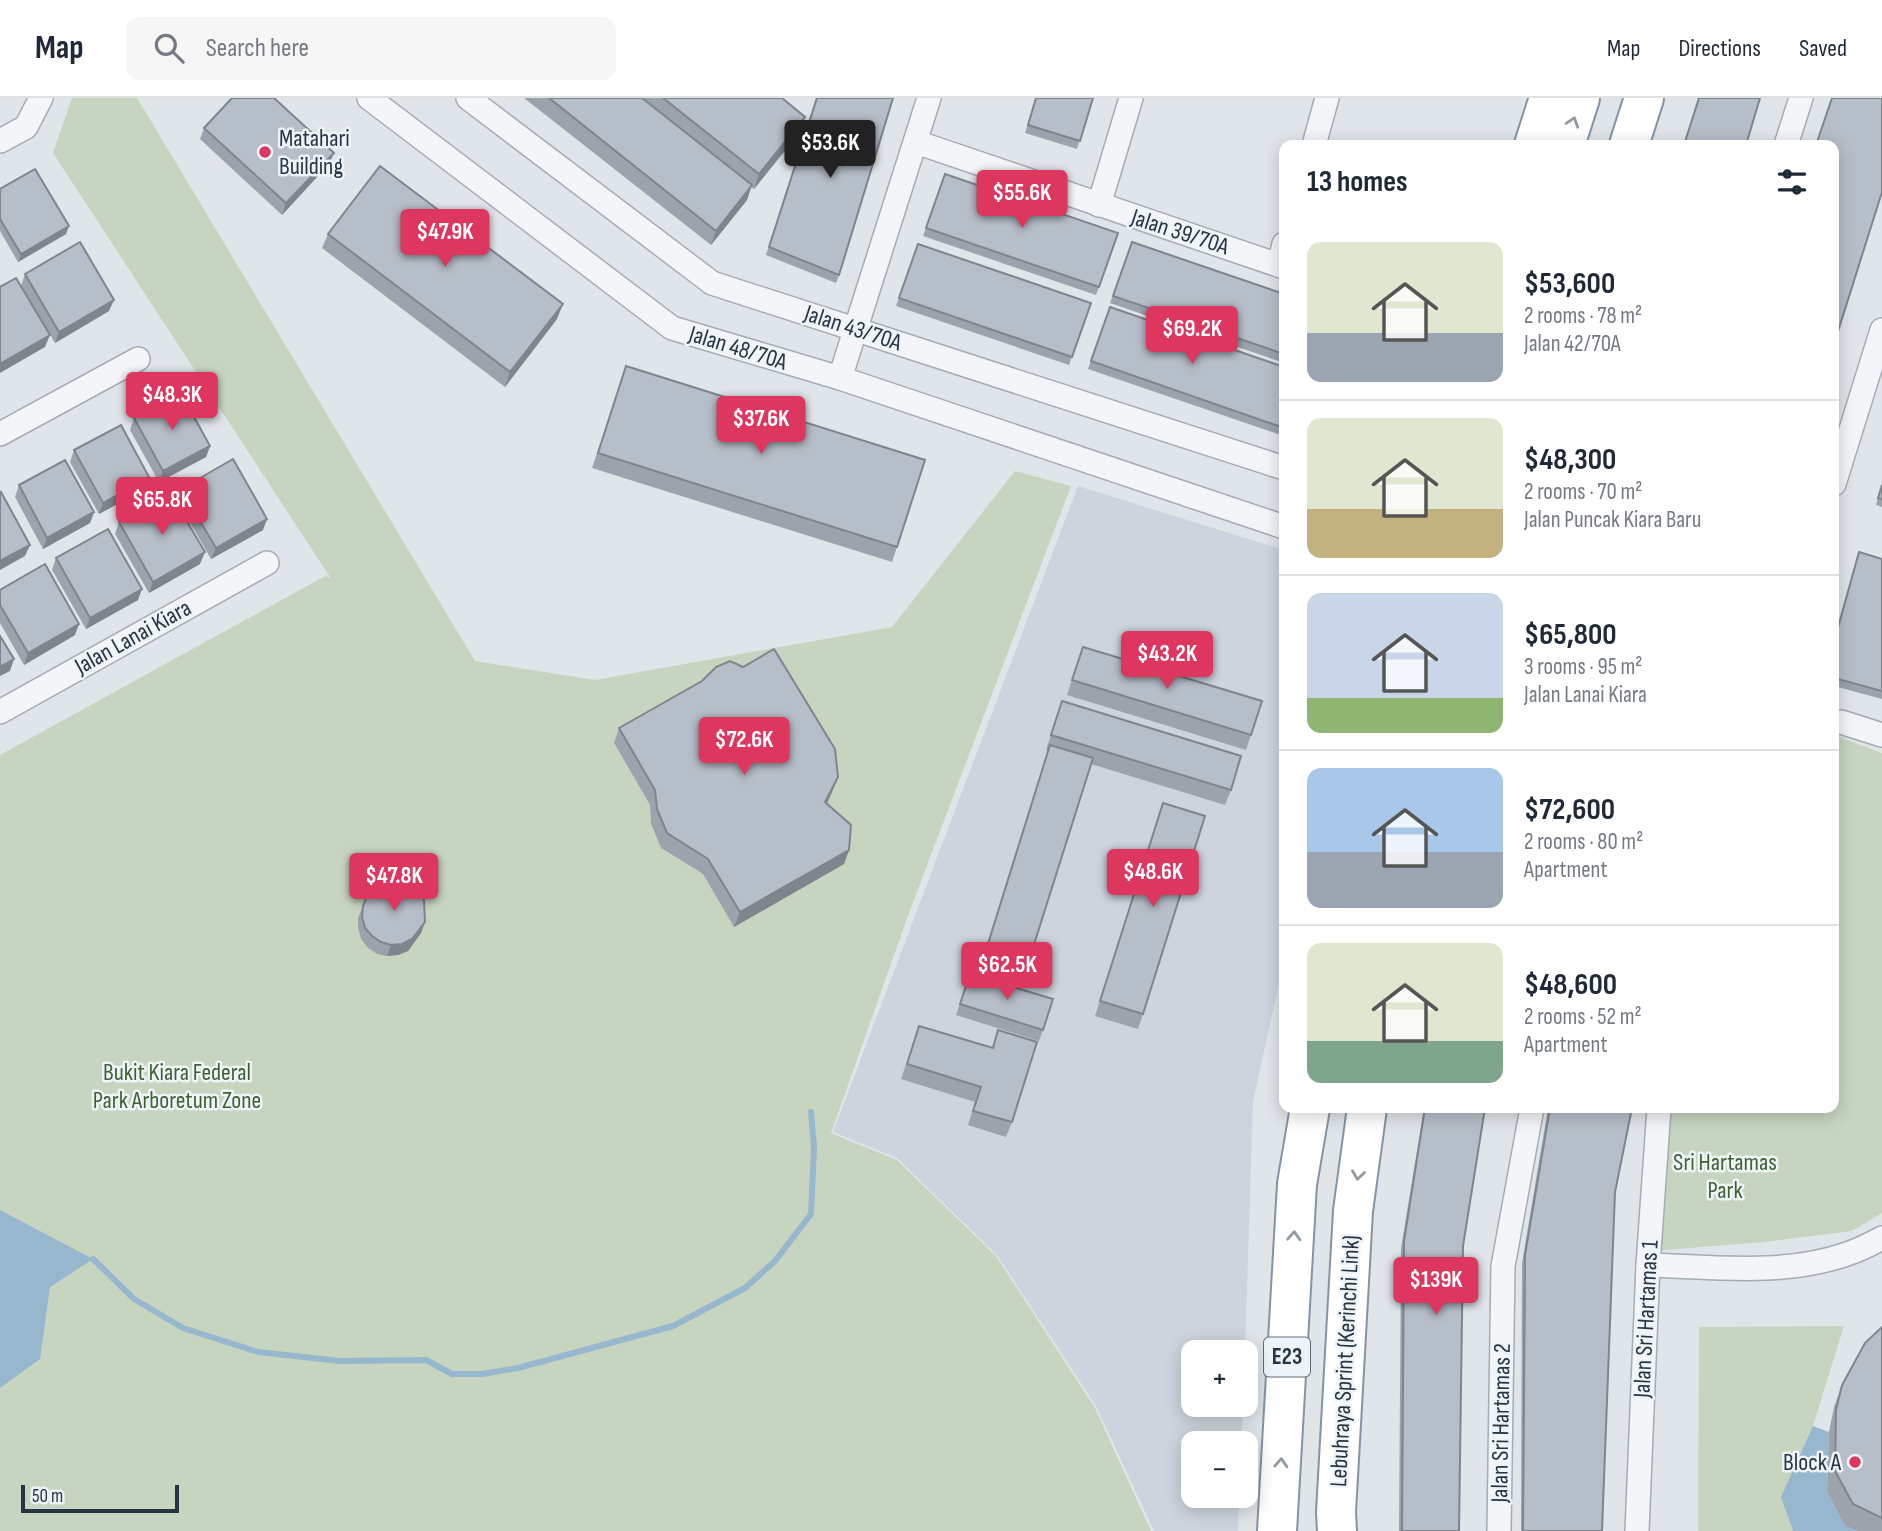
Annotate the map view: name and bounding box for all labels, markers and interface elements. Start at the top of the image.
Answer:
search box [126,17,616,80]
text: Map [35,28,84,68]
icon: search [150,29,188,67]
text: Search here [206,33,309,64]
text: Map [1607,34,1640,63]
text: Directions [1678,34,1761,63]
text: Saved [1799,34,1847,63]
one-way arrow [1564,116,1579,128]
pin: $53.6K [773,120,887,180]
place label: Matahari Building [279,124,350,181]
text: $53.6K [800,129,860,157]
marker: Matahari Building [257,144,273,160]
icon: filters [1773,163,1811,201]
text: 13 homes [1307,164,1408,200]
pin: $55.6K [965,170,1079,230]
text: $55.6K [993,179,1051,207]
street label: Jalan 39/70A [1127,202,1233,262]
pin: $47.9K [388,209,502,269]
text: $47.9K [416,218,474,246]
text: $53,600 [1524,266,1615,302]
icon: home [1363,270,1447,354]
street label: Jalan 43/70A [800,298,906,358]
text: 2 rooms · 78 m² [1524,302,1642,330]
pin: $69.2K [1135,306,1249,366]
text: $69.2K [1162,315,1222,343]
street label: Jalan 48/70A [685,319,791,377]
text: Jalan 42/70A [1524,330,1621,358]
pin: $48.3K [115,372,229,432]
text: $48.3K [142,381,202,409]
pin: $37.6K [704,396,818,456]
text: $37.6K [733,405,789,433]
text: $48,300 [1524,442,1616,478]
icon: home [1363,446,1447,530]
pin: $65.8K [105,478,219,537]
text: 2 rooms · 70 m² [1524,478,1642,506]
text: $65.8K [132,486,192,514]
text: Jalan Puncak Kiara Baru [1524,506,1701,534]
street label: Jalan Lanai Kiara [69,593,196,681]
text: $65,800 [1524,617,1617,653]
icon: home [1363,621,1447,705]
pin: $43.2K [1110,632,1224,691]
text: $43.2K [1137,640,1197,668]
text: 3 rooms · 95 m² [1524,653,1643,681]
text: Jalan Lanai Kiara [1524,681,1647,709]
pin: $72.6K [687,718,801,777]
text: $72.6K [715,726,773,754]
text: $72,600 [1524,792,1615,828]
icon: home [1363,796,1447,880]
text: 2 rooms · 80 m² [1524,828,1643,856]
pin: $48.6K [1096,850,1210,909]
pin: $47.8K [337,854,451,913]
text: Apartment [1524,856,1608,884]
text: $48.6K [1123,858,1183,886]
text: $47.8K [365,862,423,890]
pin: $62.5K [950,942,1064,1002]
text: $62.5K [977,951,1037,979]
text: $48,600 [1524,967,1617,1003]
icon: home [1363,971,1447,1055]
text: 2 rooms · 52 m² [1524,1003,1642,1031]
text: Apartment [1524,1031,1608,1059]
park label: Bukit Kiara Federal Park Arboretum Zone [93,1058,261,1115]
park label: Sri Hartamas Park [1673,1148,1777,1205]
one-way arrow [1350,1170,1365,1181]
one-way arrow [1286,1230,1301,1241]
street label: Lebuhraya Sprint (Kerinchi Link) [1324,1234,1366,1488]
street label: Jalan Sri Hartamas 1 [1627,1239,1665,1400]
pin: $139K [1387,1258,1485,1317]
text: $139K [1409,1266,1463,1294]
road number: E23 [1264,1338,1310,1376]
map controls [1181,1340,1258,1508]
button: + [1181,1340,1258,1417]
street label: Jalan Sri Hartamas 2 [1485,1343,1517,1504]
button: − [1181,1431,1258,1508]
place label: Block A [1783,1448,1842,1477]
marker: Block A [1847,1454,1863,1470]
one-way arrow [1273,1457,1288,1468]
scale bar [21,1482,178,1514]
text: 50 m [32,1485,63,1508]

